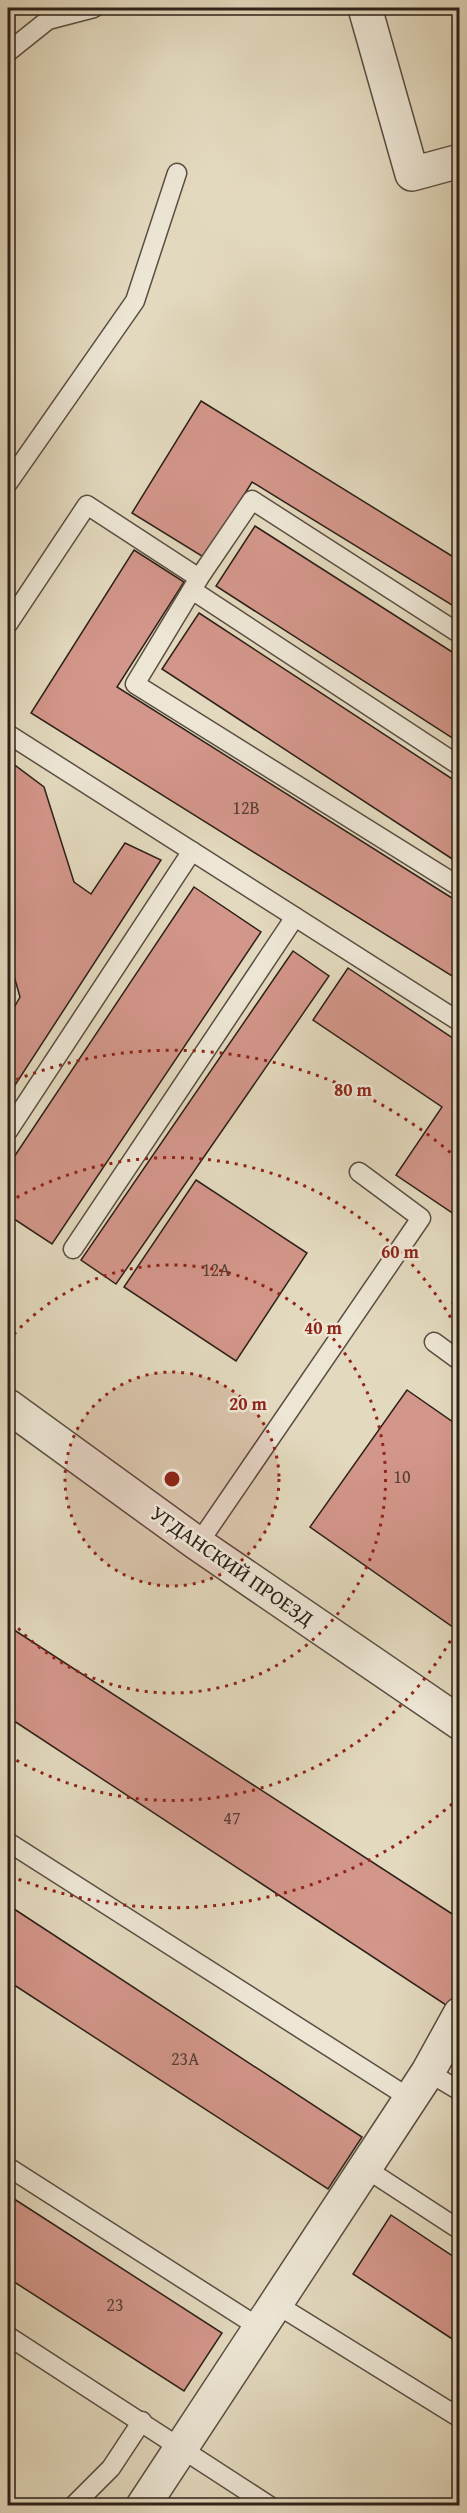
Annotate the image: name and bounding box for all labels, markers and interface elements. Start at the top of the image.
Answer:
house number: 12В [232,794,260,821]
text: 80 m [334,1076,373,1103]
text: 60 m [381,1238,420,1265]
house number: 12А [202,1256,230,1283]
text: 40 m [304,1314,343,1341]
text: 20 m [229,1390,268,1417]
house number: 10 [393,1463,411,1490]
centre of rings [162,1469,182,1489]
street label: УГДАНСКИЙ ПРОЕЗД [144,1498,320,1634]
house number: 47 [223,1804,241,1831]
house number: 23А [171,2045,199,2072]
house number: 23 [106,2291,124,2318]

